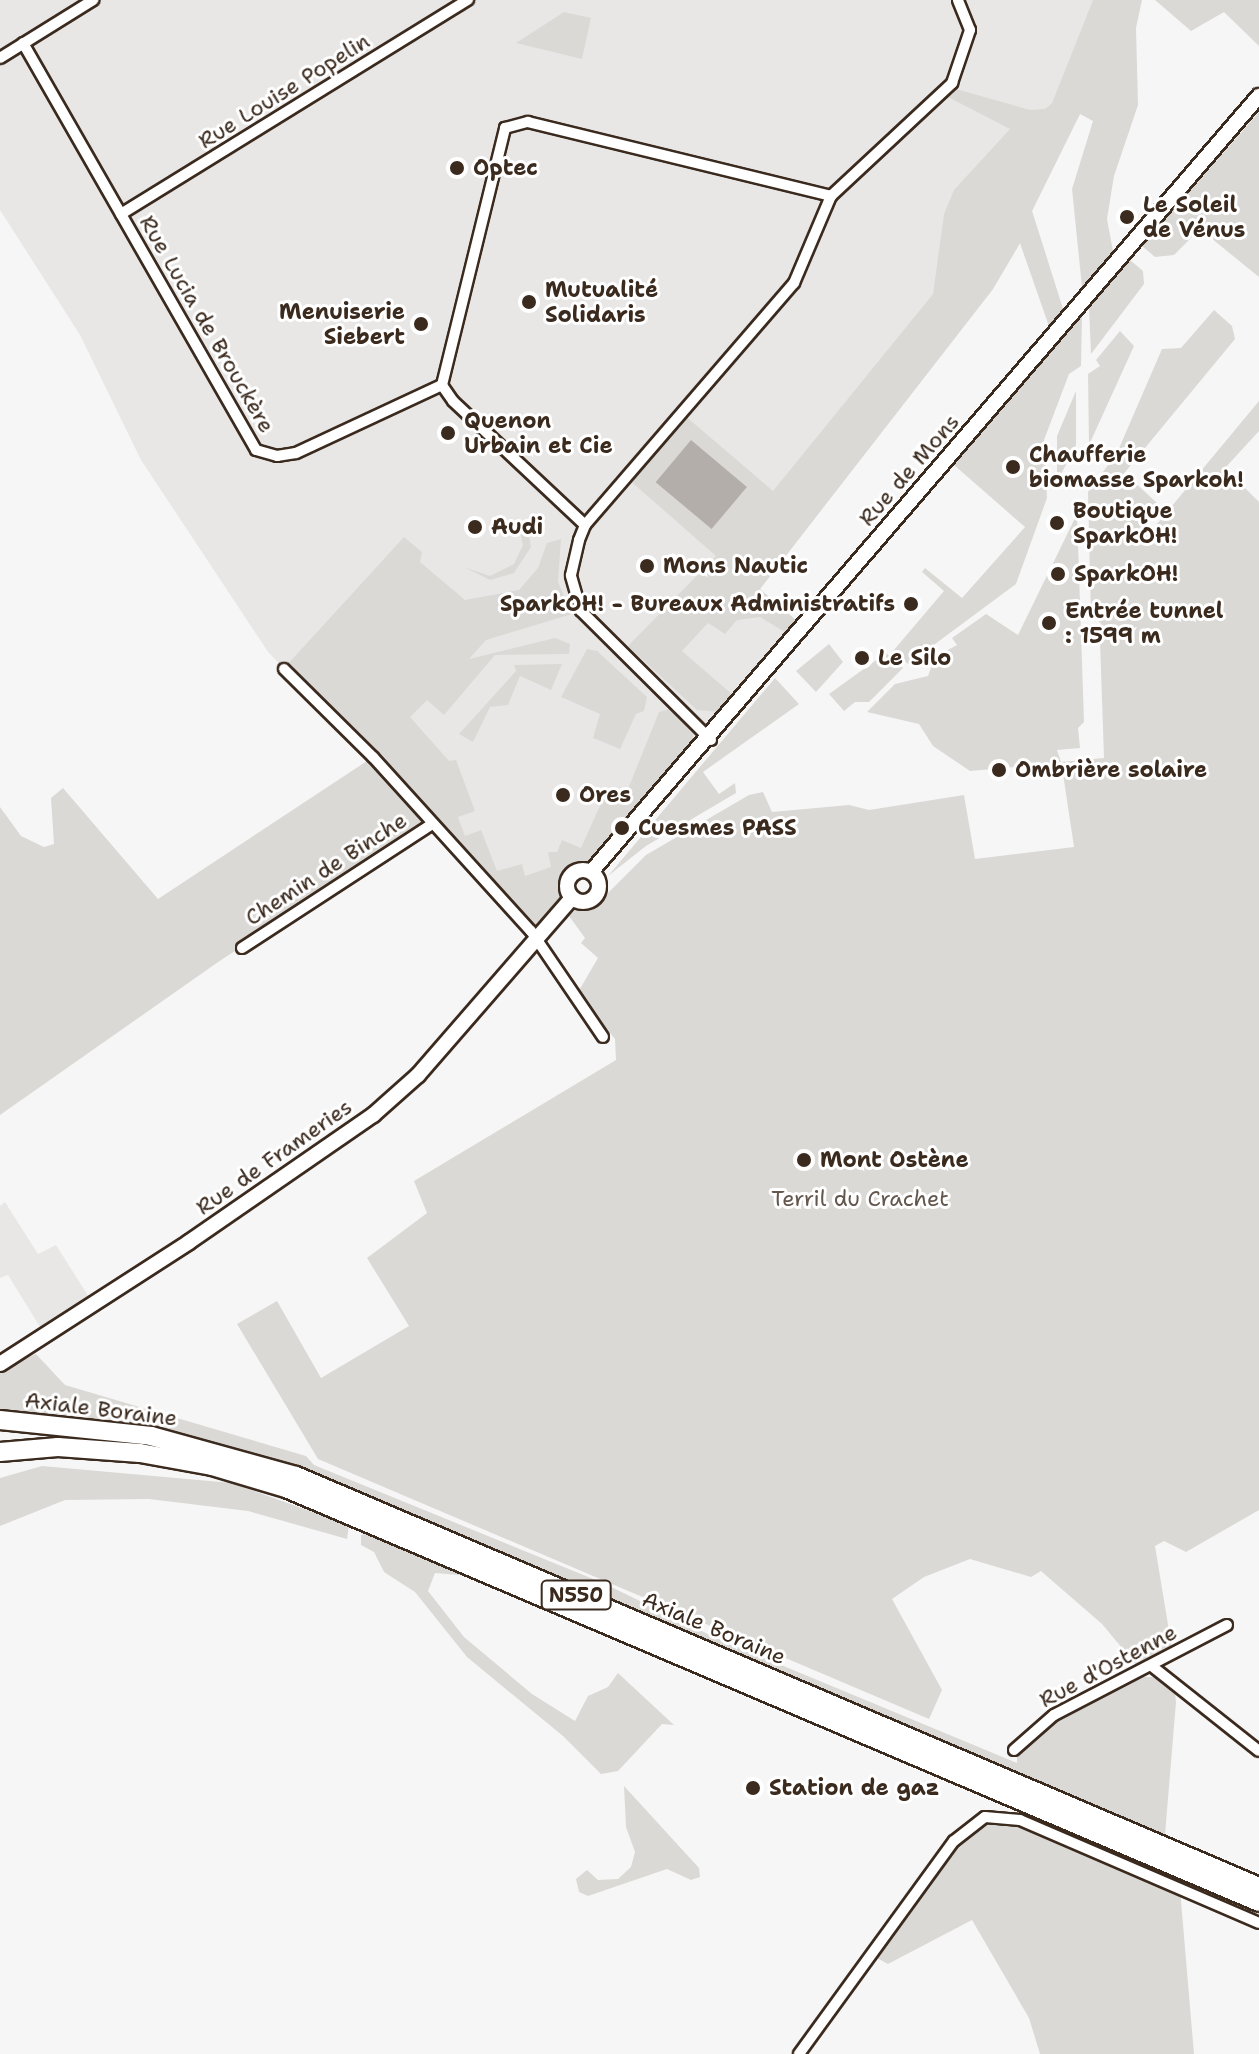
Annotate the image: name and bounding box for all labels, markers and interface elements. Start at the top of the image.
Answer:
street label: Rue Louise Popelin [194,28,374,154]
place label: Optec [473,155,538,181]
marker: Optec [448,159,466,177]
place label: Le Soleil de Vénus [1143,191,1245,242]
marker: Le Soleil de Vénus [1118,208,1136,226]
street label: Rue Lucia de Brouckère [134,211,280,437]
place label: Mutualité Solidaris [545,276,658,328]
marker: Mutualité Solidaris [520,293,538,311]
place label: Menuiserie Siebert [279,298,405,350]
marker: Menuiserie Siebert [412,315,430,333]
place label: Quenon Urbain et Cie [464,407,613,458]
street label: Rue de Mons [853,409,965,531]
marker: Quenon Urbain et Cie [439,424,457,442]
place label: Chaufferie biomasse Sparkoh! [1029,441,1244,492]
marker: Chaufferie biomasse Sparkoh! [1004,458,1022,476]
place label: Boutique SparkOH! [1073,497,1177,548]
place label: Audi [491,514,543,540]
marker: Boutique SparkOH! [1048,514,1066,532]
marker: Audi [466,518,484,536]
place label: Mons Nautic [663,553,808,579]
marker: Mons Nautic [638,557,656,575]
place label: SparkOH! [1074,561,1178,587]
marker: SparkOH! [1049,565,1067,583]
place label: SparkOH! - Bureaux Administratifs [500,591,895,617]
marker: SparkOH! - Bureaux Administratifs [902,595,920,613]
place label: Entrée tunnel : 1599 m [1065,597,1223,648]
marker: Entrée tunnel : 1599 m [1040,614,1058,632]
place label: Le Silo [878,645,951,671]
marker: Le Silo [853,649,871,667]
place label: Ombrière solaire [1015,757,1207,783]
marker: Ombrière solaire [990,761,1008,779]
place label: Ores [579,782,631,808]
marker: Ores [554,786,572,804]
street label: Chemin de Binche [240,807,412,931]
place label: Cuesmes PASS [638,815,797,841]
marker: Cuesmes PASS [613,819,631,837]
street label: Rue de Frameries [191,1093,357,1221]
place label: Mont Ostène [820,1147,969,1173]
marker: Mont Ostène [795,1151,813,1169]
park label: Terril du Crachet [771,1186,949,1212]
street label: Axiale Boraine [23,1387,179,1431]
road number: N550 [540,1579,612,1611]
street label: Axiale Boraine [638,1586,790,1670]
street label: Rue d'Ostenne [1035,1619,1181,1713]
place label: Station de gaz [769,1775,940,1801]
marker: Station de gaz [744,1779,762,1797]

